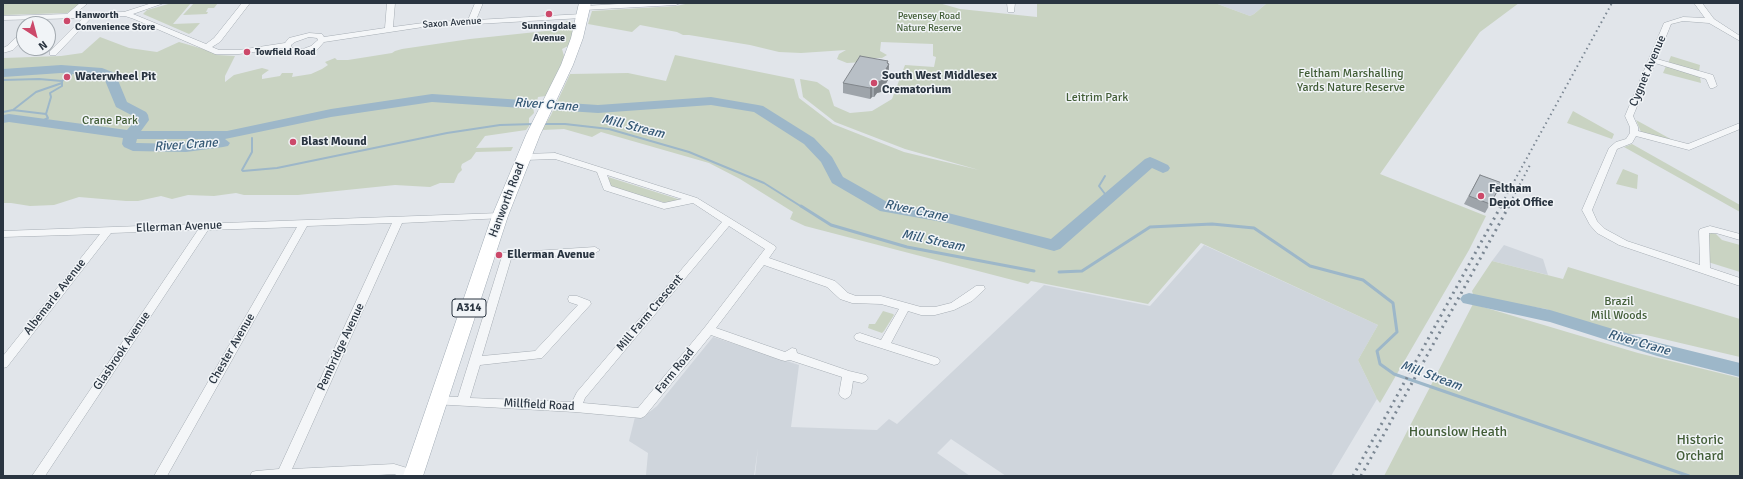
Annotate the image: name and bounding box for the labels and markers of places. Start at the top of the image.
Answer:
place label: Hanworth Convenience Store [75,9,155,32]
marker: Sunningdale Avenue [544,9,554,19]
marker: Hanworth Convenience Store [62,16,72,26]
place label: Sunningdale Avenue [522,20,576,44]
place label: Towfield Road [255,46,316,58]
marker: Towfield Road [242,47,252,57]
place label: South West Middlesex Crematorium [882,69,997,97]
place label: Waterwheel Pit [75,70,156,84]
marker: Waterwheel Pit [62,72,72,82]
marker: South West Middlesex Crematorium [869,78,879,88]
place label: Blast Mound [301,135,367,149]
marker: Blast Mound [288,137,298,147]
place label: Feltham Depot Office [1489,182,1553,210]
marker: Feltham Depot Office [1476,191,1486,201]
place label: Ellerman Avenue [507,248,595,262]
marker: Ellerman Avenue [494,250,504,260]

